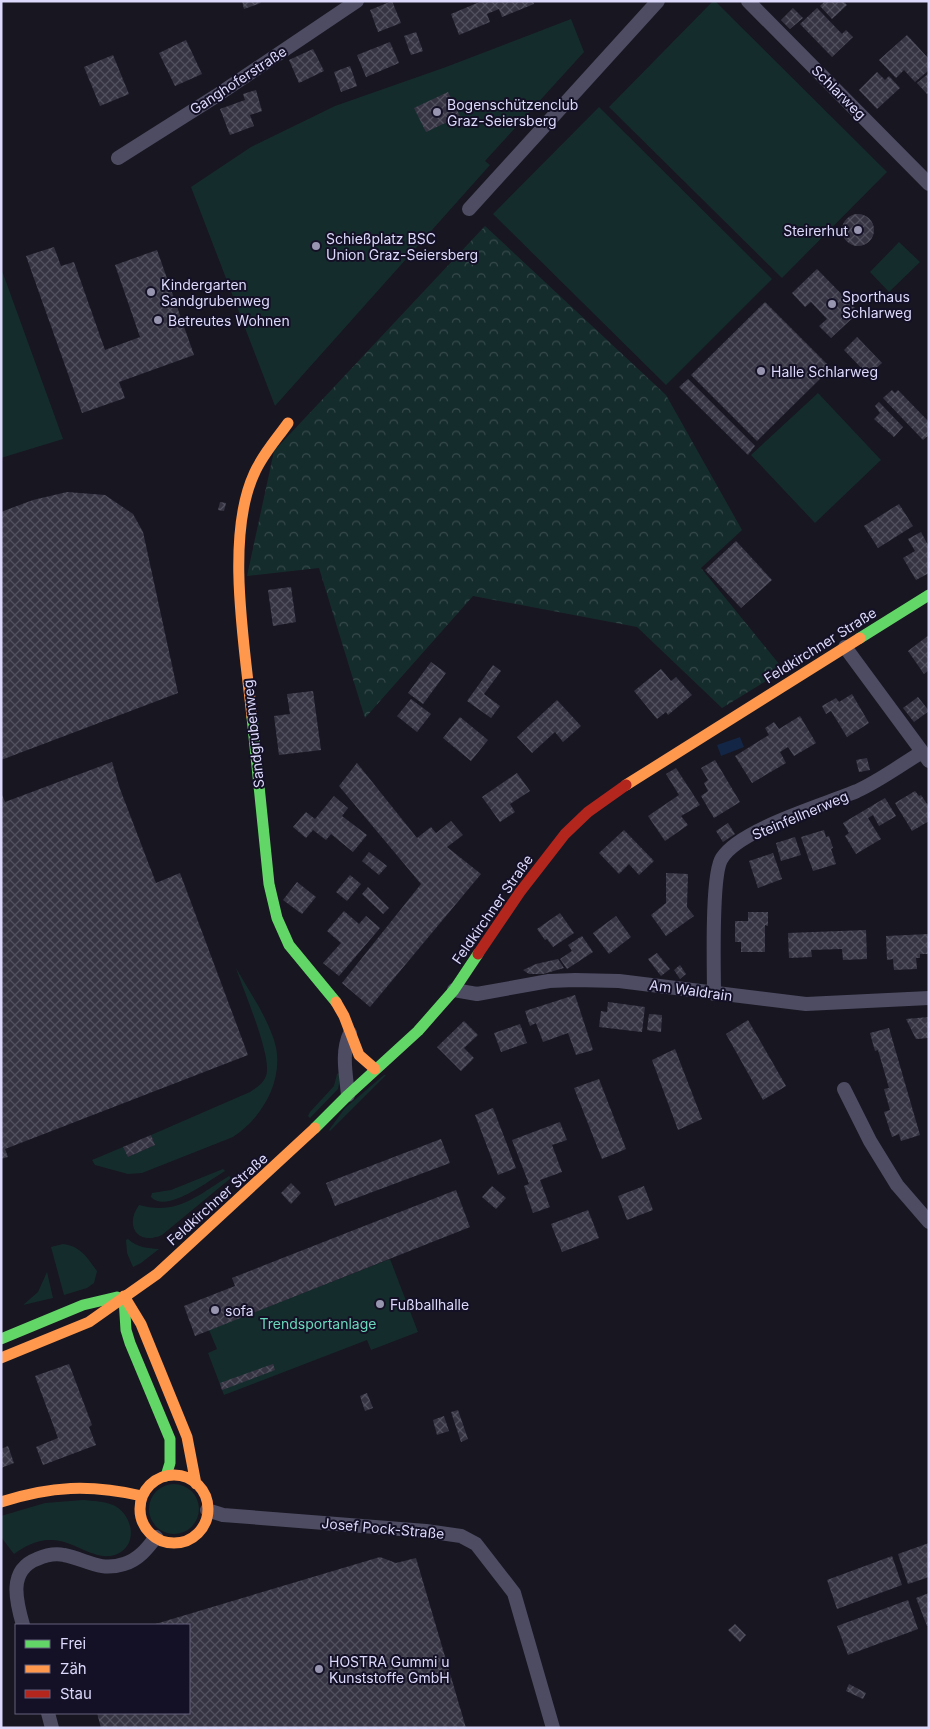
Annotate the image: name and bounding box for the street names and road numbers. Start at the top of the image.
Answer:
street label: Ganghoferstraße [186,42,290,118]
street label: Schlarweg [808,61,870,123]
street label: Feldkirchner Straße [761,604,879,686]
street label: Sandgrubenweg [239,679,267,789]
street label: Steinfellnerweg [749,787,851,843]
street label: Feldkirchner Straße [448,851,536,967]
street label: Am Waldrain [648,976,734,1004]
street label: Feldkirchner Straße [163,1149,271,1249]
street label: Josef Pock-Straße [321,1514,445,1542]

